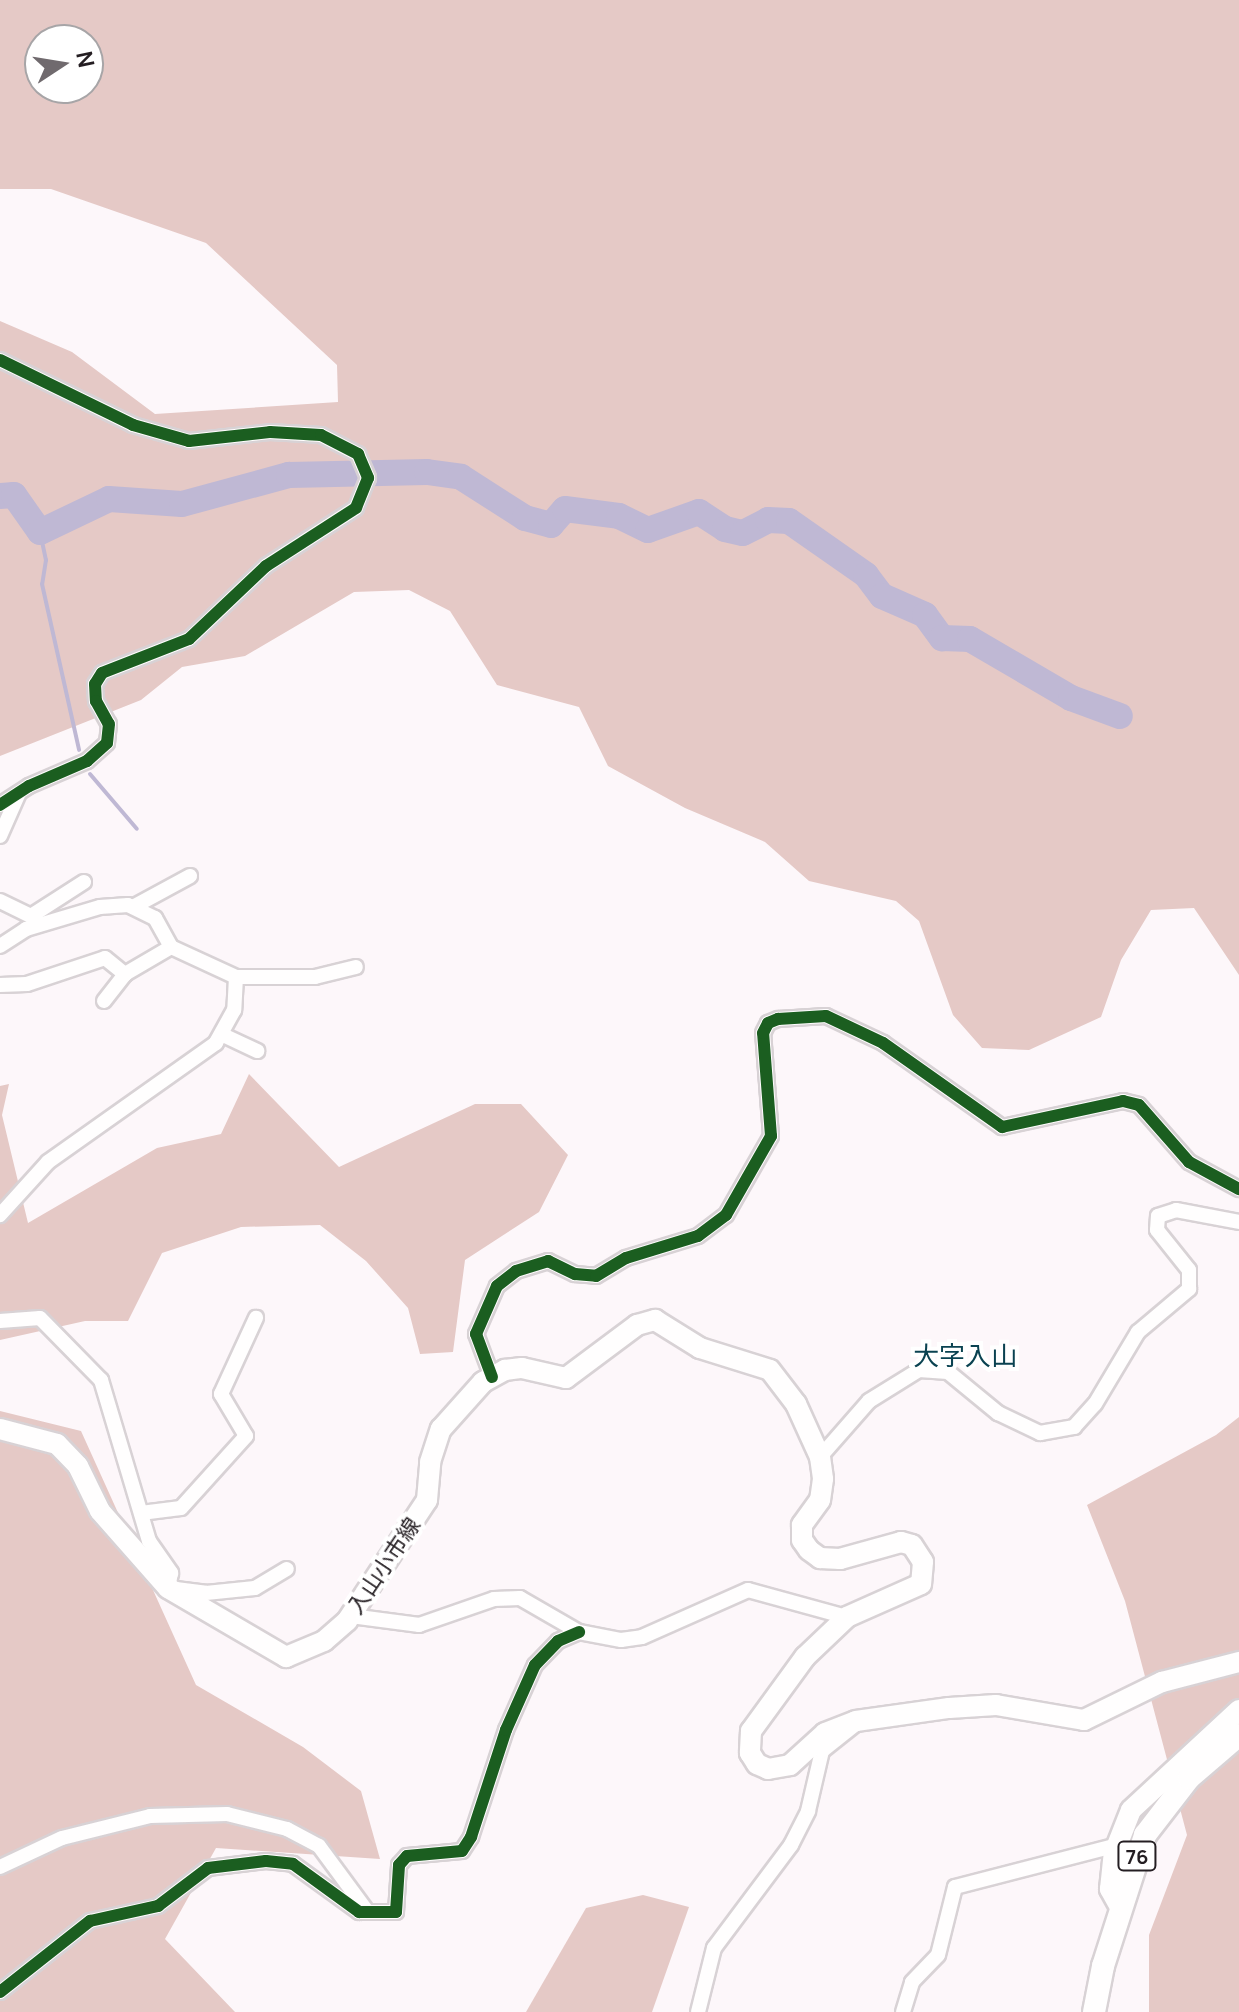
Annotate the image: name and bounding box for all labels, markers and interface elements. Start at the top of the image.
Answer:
north arrow [24,24,104,104]
text: N [69,49,102,70]
district label: 大字入山 [913,1340,1017,1372]
street label: 入山小市線 [342,1513,426,1619]
road number: 76 [1117,1840,1157,1872]

